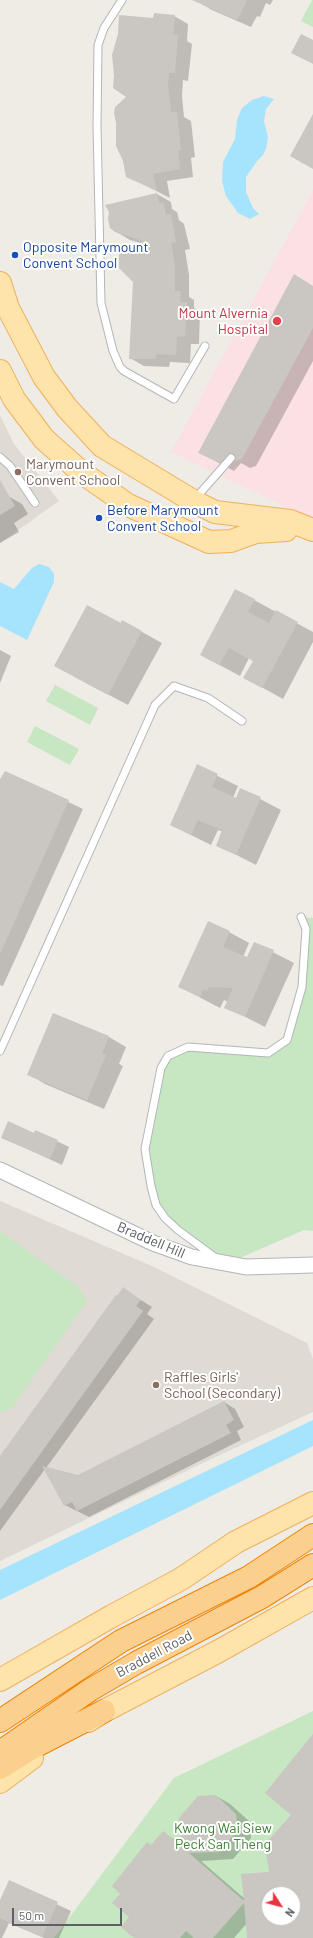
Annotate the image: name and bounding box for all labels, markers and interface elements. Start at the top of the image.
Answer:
place label: Opposite Marymount Convent School [23,239,149,272]
marker: Opposite Marymount Convent School [10,250,20,260]
place label: Mount Alvernia Hospital [178,305,268,338]
marker: Mount Alvernia Hospital [271,315,283,327]
place label: Marymount Convent School [26,456,120,488]
marker: Marymount Convent School [13,467,23,477]
place label: Before Marymount Convent School [107,502,219,534]
marker: Before Marymount Convent School [94,513,104,523]
street label: Braddell Hill [115,1218,187,1262]
place label: Raffles Girls' School (Secondary) [164,1369,280,1402]
marker: Raffles Girls' School (Secondary) [151,1380,161,1390]
street label: Braddell Road [113,1627,195,1681]
park label: Kwong Wai Siew Peck San Theng [174,1820,272,1852]
north arrow [261,1886,301,1926]
scale bar [14,1900,124,1926]
text: N [283,1906,298,1920]
text: 50 m [19,1908,44,1922]

